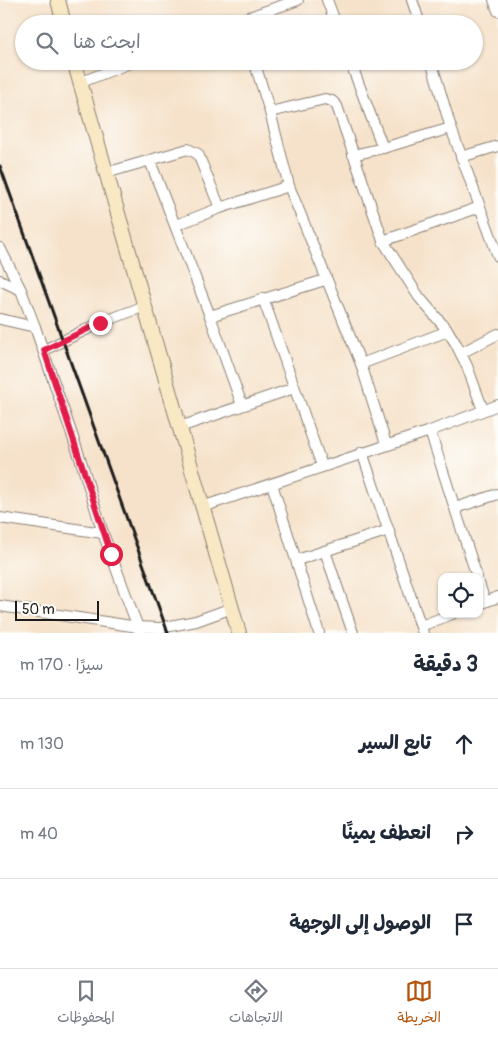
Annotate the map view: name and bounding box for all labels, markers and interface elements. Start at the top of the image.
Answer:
search box [15,15,483,70]
icon: search [33,29,61,57]
text: ابحث هنا [73,30,141,54]
route end [89,312,112,335]
route start [100,543,123,566]
map controls [438,573,483,618]
button: locate [438,573,483,618]
scale bar [15,598,99,621]
text: 50 m [22,601,55,618]
text: 3 دقيقة [413,651,478,678]
text: سيرًا · 170 m [20,655,103,675]
icon: ahead [450,730,478,758]
text: تابع السير [359,731,431,755]
text: 130 m [20,734,64,754]
icon: right [450,820,478,848]
text: انعطف يمينًا [342,821,431,845]
text: 40 m [20,824,58,844]
icon: arrive [450,910,478,938]
text: الوصول إلى الوجهة [289,911,431,935]
tab: المحفوظات [57,977,115,1030]
tab: الاتجاهات [229,977,283,1030]
tab: الخريطة [397,977,441,1030]

